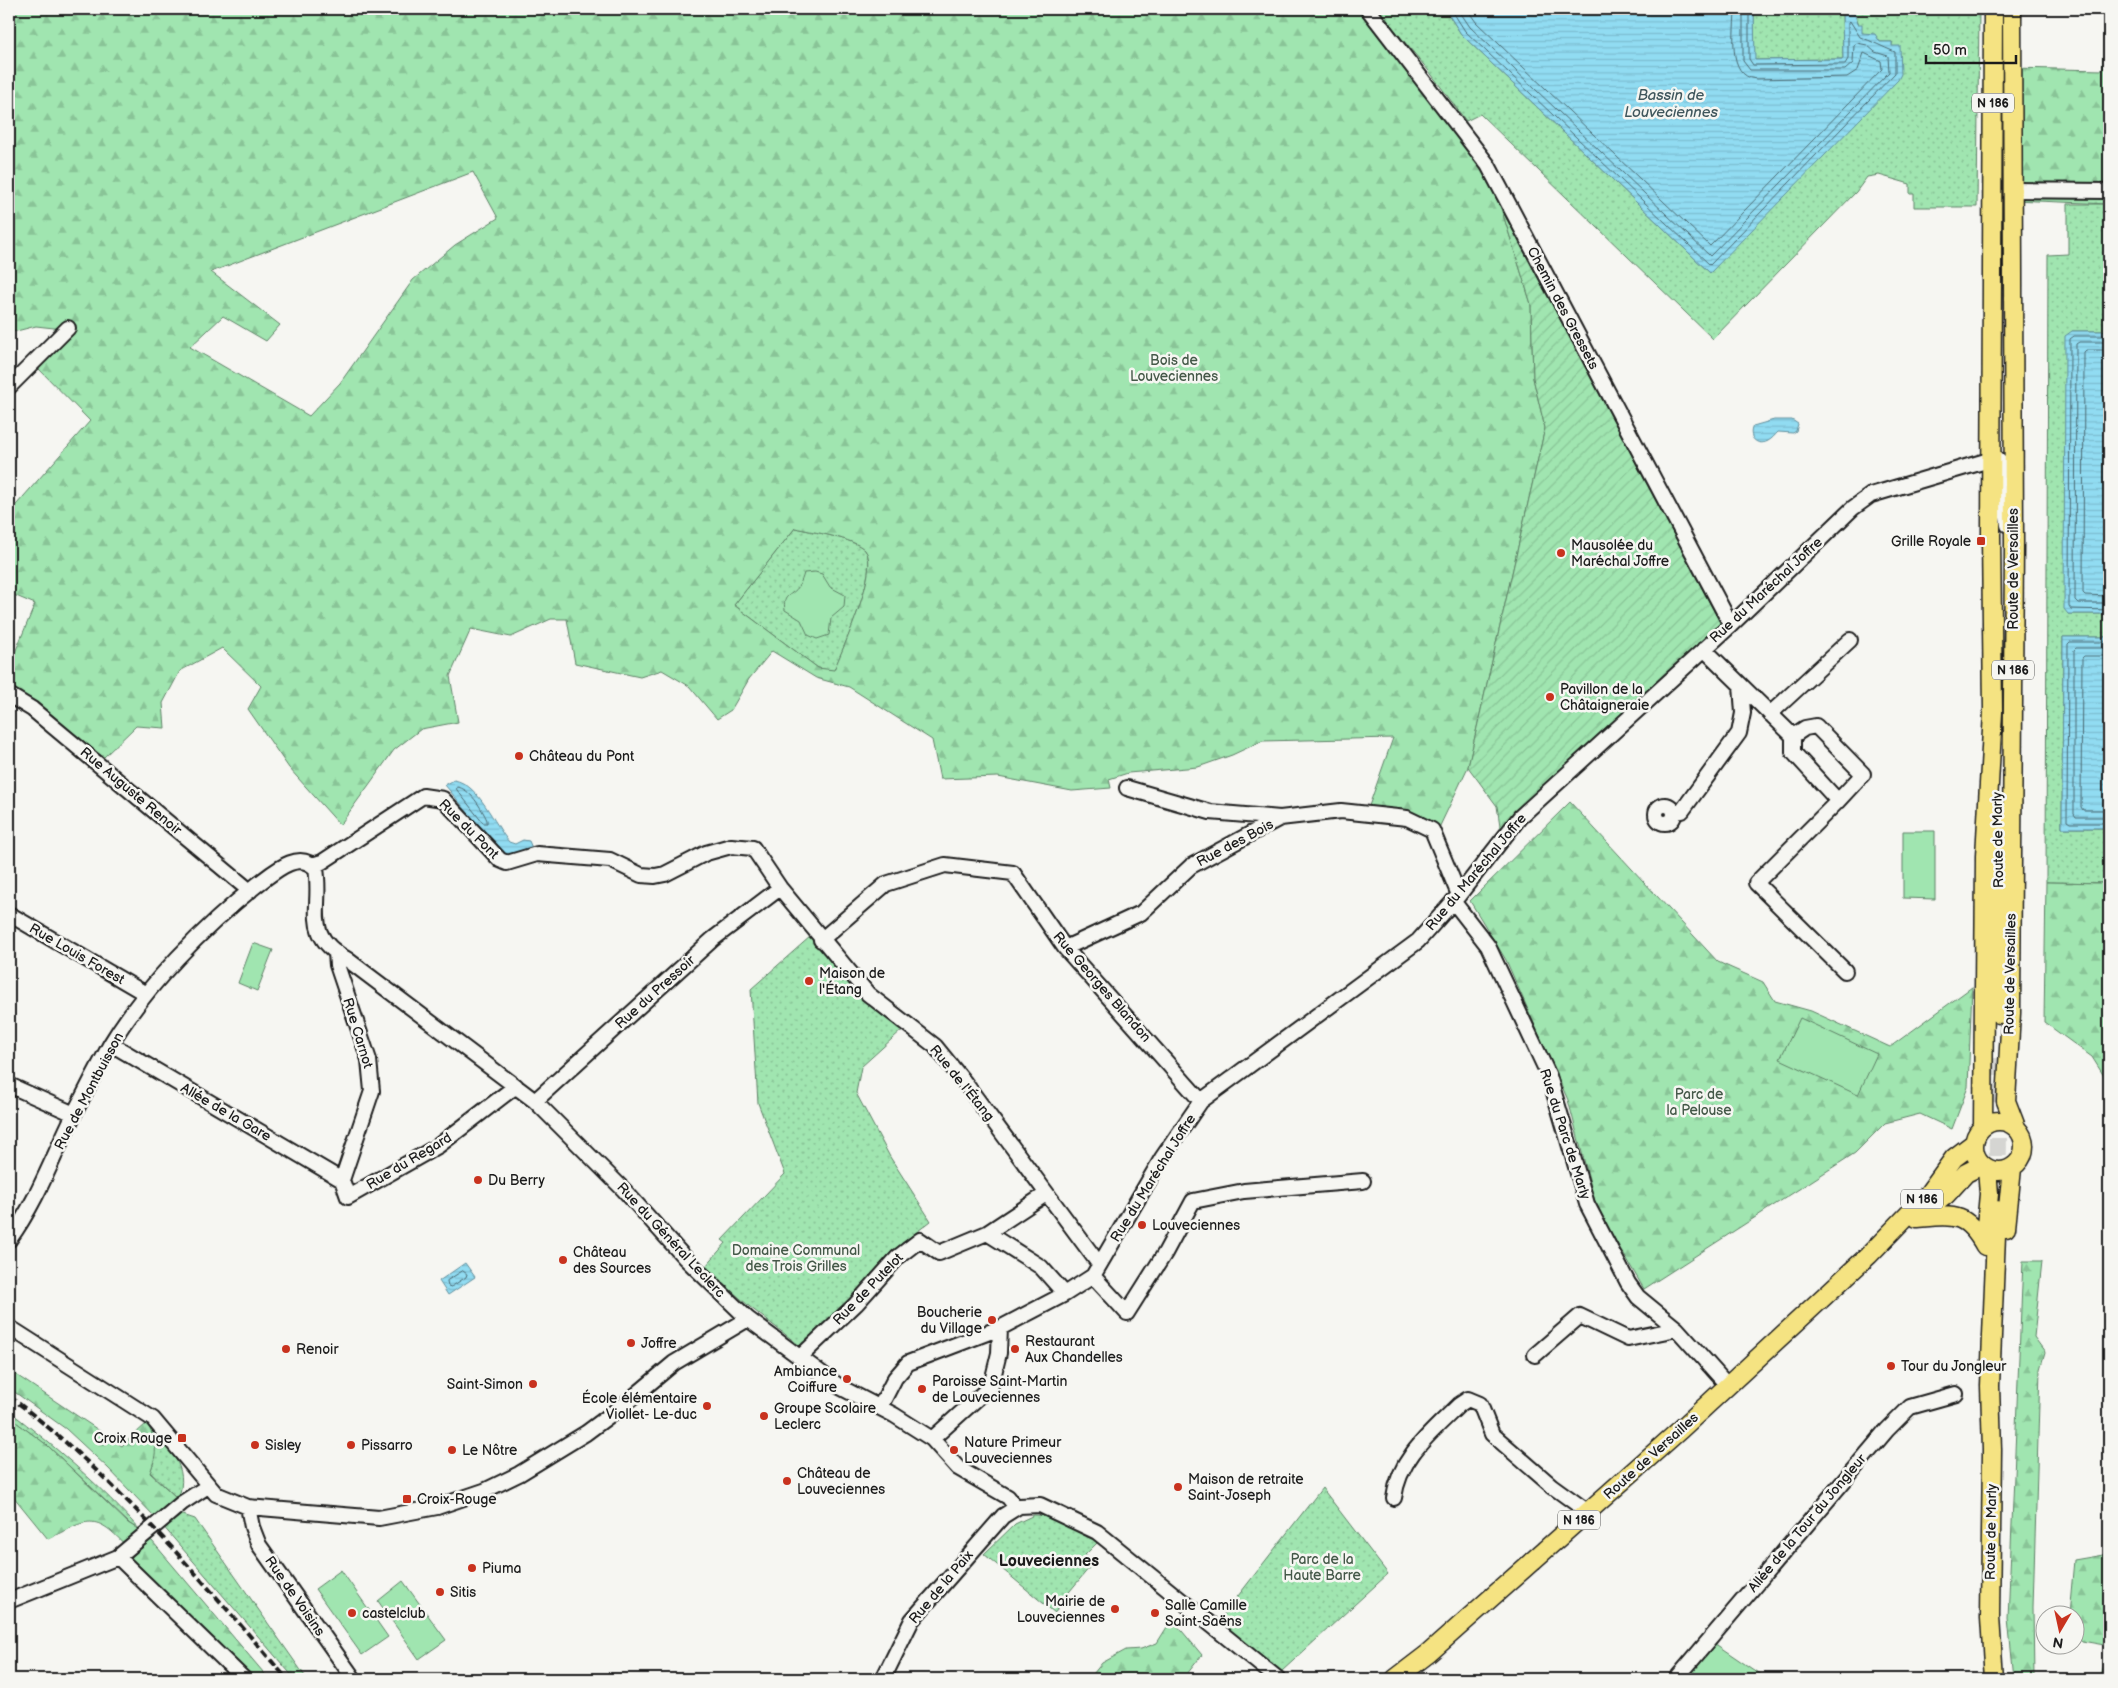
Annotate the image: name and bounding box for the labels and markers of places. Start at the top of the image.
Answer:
place label: Grille Royale [1891,533,1971,550]
marker: Grille Royale [1975,535,1987,547]
place label: Mausolée du Maréchal Joffre [1571,537,1669,570]
marker: Mausolée du Maréchal Joffre [1555,547,1567,559]
place label: Pavillon de la Châtaigneraie [1560,681,1649,714]
marker: Pavillon de la Châtaigneraie [1544,691,1556,703]
place label: Château du Pont [529,748,635,765]
marker: Château du Pont [513,750,525,762]
place label: Maison de l'Étang [819,965,885,998]
marker: Maison de l'Étang [803,975,815,987]
place label: Du Berry [488,1172,545,1189]
marker: Du Berry [472,1174,484,1186]
place label: Louveciennes [1152,1217,1240,1234]
marker: Louveciennes [1136,1219,1148,1231]
place label: Château des Sources [573,1244,651,1277]
marker: Château des Sources [557,1254,569,1266]
place label: Boucherie du Village [917,1304,982,1337]
marker: Boucherie du Village [986,1314,998,1326]
place label: Restaurant Aux Chandelles [1025,1333,1123,1366]
place label: Joffre [641,1335,677,1352]
marker: Joffre [625,1337,637,1349]
place label: Renoir [296,1341,339,1358]
marker: Renoir [280,1343,292,1355]
marker: Restaurant Aux Chandelles [1009,1343,1021,1355]
place label: Tour du Jongleur [1901,1358,2007,1375]
marker: Tour du Jongleur [1885,1360,1897,1372]
place label: Ambiance Coiffure [774,1363,837,1396]
marker: Ambiance Coiffure [841,1373,853,1385]
place label: Paroisse Saint-Martin de Louveciennes [932,1373,1068,1406]
place label: Saint-Simon [447,1376,523,1393]
marker: Saint-Simon [527,1378,539,1390]
marker: Paroisse Saint-Martin de Louveciennes [916,1383,928,1395]
place label: École élémentaire Viollet- Le-duc [582,1389,697,1423]
marker: École élémentaire Viollet- Le-duc [701,1400,713,1412]
place label: Groupe Scolaire Leclerc [774,1400,876,1433]
marker: Groupe Scolaire Leclerc [758,1410,770,1422]
place label: Croix Rouge [94,1430,172,1447]
marker: Croix Rouge [176,1432,188,1444]
place label: Nature Primeur Louveciennes [964,1434,1062,1467]
place label: Sisley [265,1437,302,1454]
place label: Pissarro [361,1437,413,1454]
marker: Sisley [249,1439,261,1451]
marker: Pissarro [345,1439,357,1451]
place label: Le Nôtre [462,1442,517,1459]
marker: Le Nôtre [446,1444,458,1456]
marker: Nature Primeur Louveciennes [948,1444,960,1456]
place label: Château de Louveciennes [797,1465,885,1498]
place label: Maison de retraite Saint-Joseph [1188,1471,1303,1504]
marker: Château de Louveciennes [781,1475,793,1487]
marker: Maison de retraite Saint-Joseph [1172,1481,1184,1493]
place label: Croix-Rouge [417,1491,497,1508]
marker: Croix-Rouge [401,1493,413,1505]
place label: Piuma [482,1560,521,1577]
marker: Piuma [466,1562,478,1574]
place label: Sitis [450,1584,476,1601]
marker: Sitis [434,1586,446,1598]
place label: Mairie de Louveciennes [1017,1593,1105,1626]
place label: Salle Camille Saint-Saëns [1165,1597,1247,1630]
marker: Mairie de Louveciennes [1109,1603,1121,1615]
place label: castelclub [362,1605,426,1622]
marker: castelclub [346,1607,358,1619]
marker: Salle Camille Saint-Saëns [1149,1607,1161,1619]

